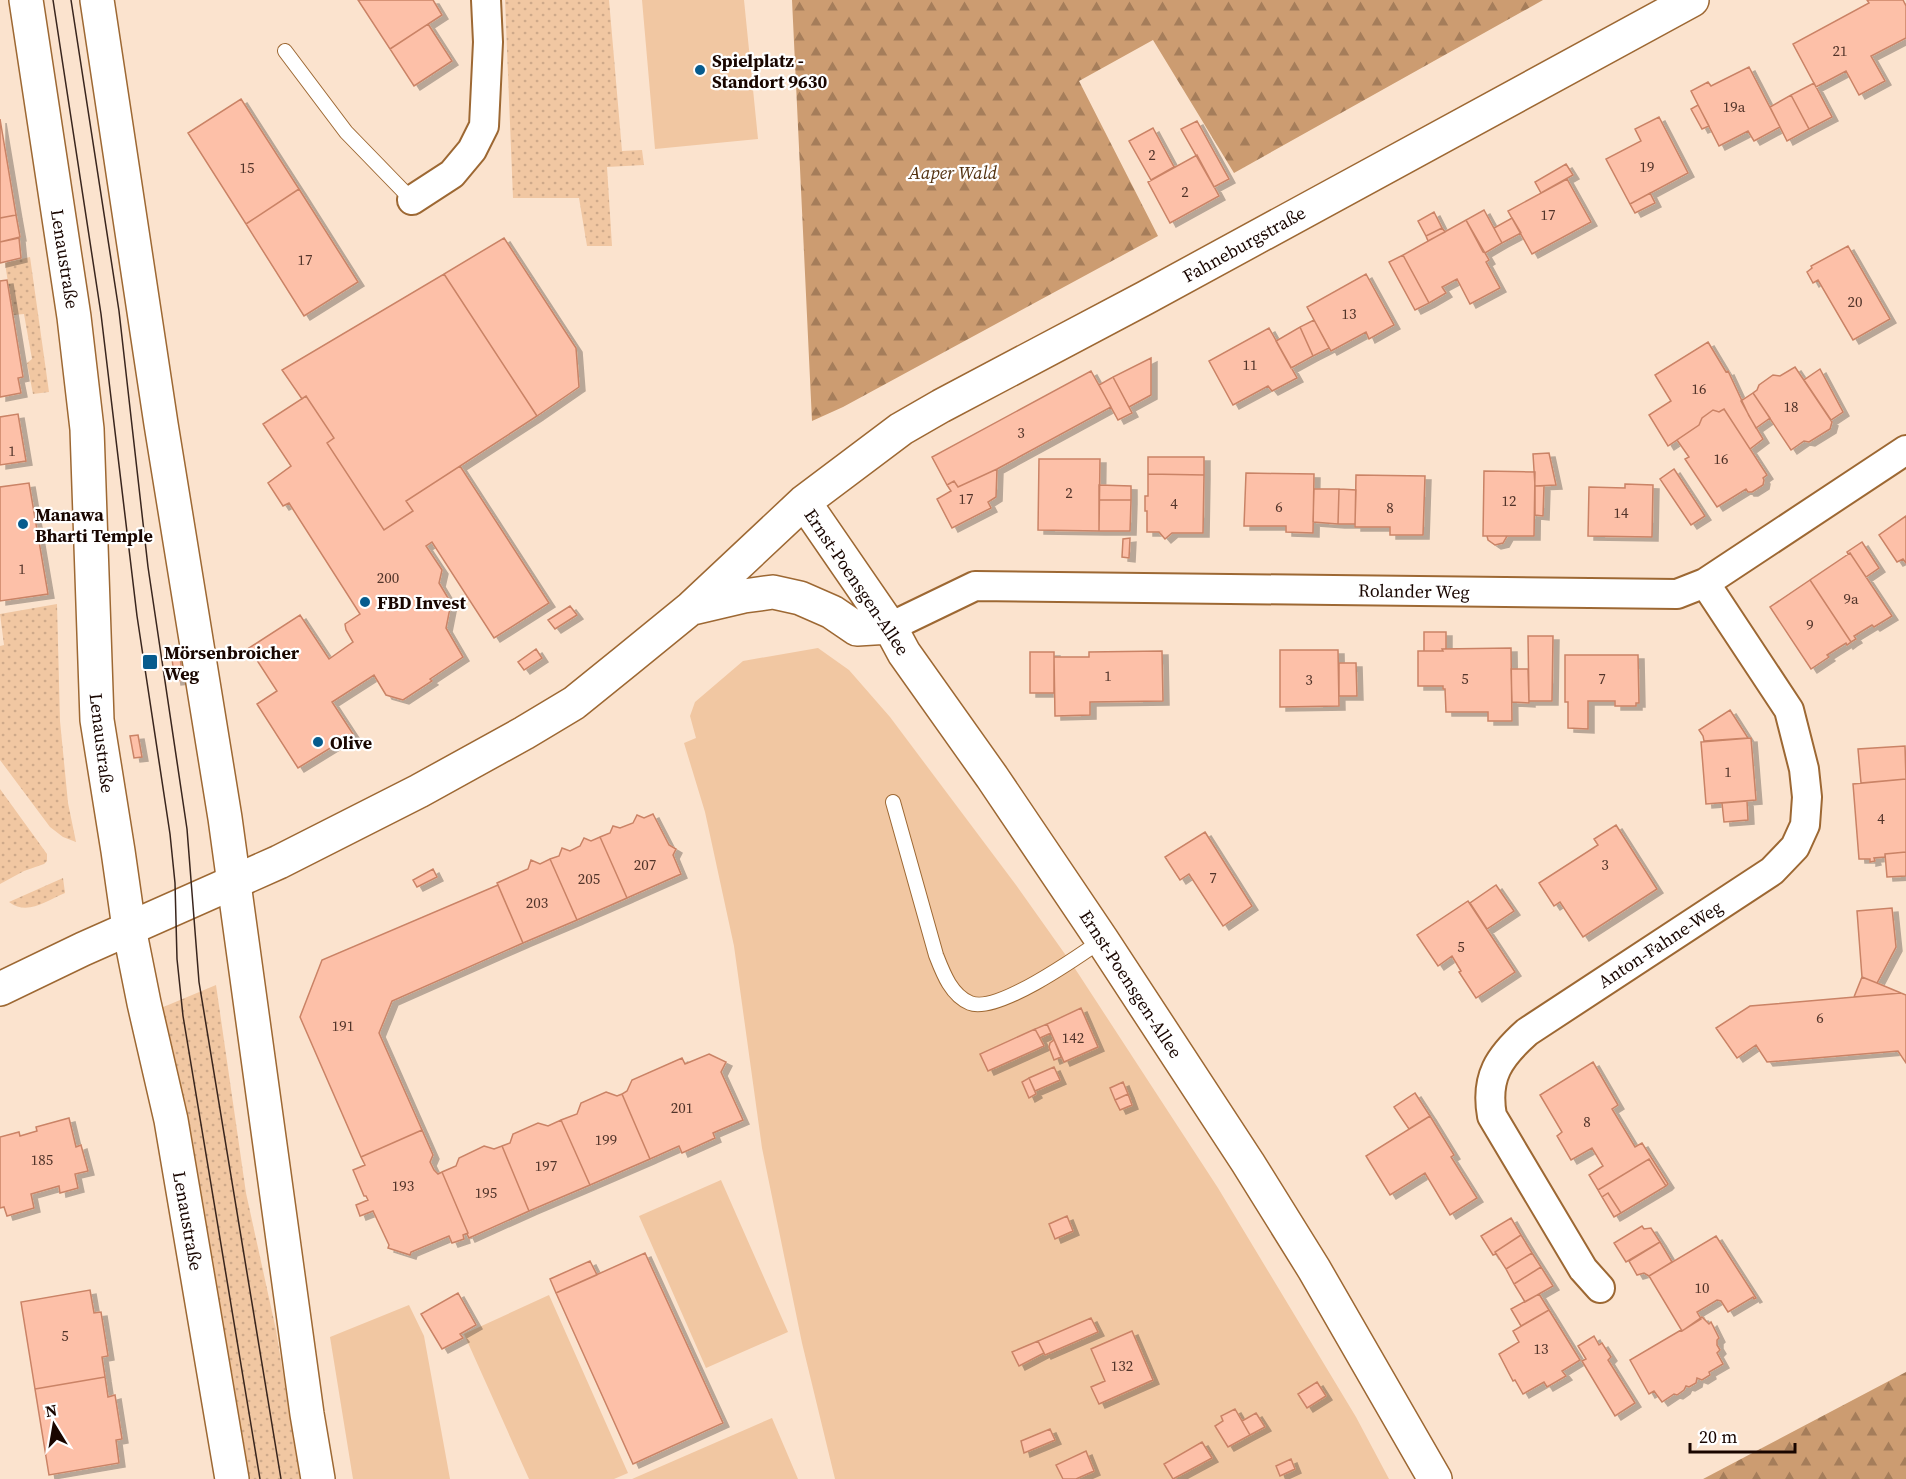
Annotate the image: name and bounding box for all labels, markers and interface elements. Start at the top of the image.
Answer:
house number: 21 [1832,40,1848,61]
place label: Spielplatz - Standort 9630 [712,48,828,94]
marker: Spielplatz - Standort 9630 [693,63,707,77]
house number: 19a [1723,96,1746,117]
house number: 2 [1148,144,1156,165]
house number: 19 [1639,156,1655,177]
house number: 15 [239,157,255,178]
park label: Aaper Wald [908,160,998,185]
house number: 2 [1181,181,1189,202]
street label: Fahneburgstraße [1178,200,1310,288]
house number: 17 [1540,204,1556,225]
street label: Lenaustraße [45,207,85,311]
house number: 17 [297,249,313,270]
house number: 20 [1847,291,1863,312]
house number: 13 [1341,303,1357,324]
house number: 11 [1242,354,1258,375]
house number: 16 [1691,378,1707,399]
house number: 18 [1783,396,1799,417]
house number: 3 [1017,422,1025,443]
house number: 1 [8,440,16,461]
house number: 16 [1713,448,1729,469]
house number: 2 [1065,482,1073,503]
house number: 17 [958,488,974,509]
house number: 12 [1501,490,1517,511]
house number: 4 [1170,493,1178,514]
house number: 6 [1275,496,1283,517]
house number: 8 [1386,497,1394,518]
place label: Manawa Bharti Temple [35,502,153,548]
house number: 14 [1613,502,1629,523]
street label: Ernst-Poensgen-Allee [799,504,915,660]
marker: Manawa Bharti Temple [16,517,30,531]
house number: 1 [18,558,26,579]
house number: 200 [377,567,399,588]
street label: Rolander Weg [1358,578,1470,604]
house number: 9a [1843,588,1859,609]
place label: FBD Invest [377,590,466,615]
marker: FBD Invest [358,595,372,609]
house number: 9 [1806,614,1814,635]
place label: Mörsenbroicher Weg [164,640,300,686]
marker: Mörsenbroicher Weg [141,653,159,671]
house number: 1 [1104,665,1112,686]
house number: 5 [1461,668,1469,689]
house number: 7 [1598,668,1606,689]
house number: 3 [1305,669,1313,690]
street label: Lenaustraße [83,692,121,794]
place label: Olive [330,730,372,755]
marker: Olive [311,735,325,749]
house number: 1 [1724,761,1732,782]
house number: 4 [1877,808,1885,829]
house number: 207 [634,854,656,875]
house number: 3 [1601,854,1609,875]
house number: 7 [1209,867,1217,888]
house number: 205 [578,868,600,889]
house number: 203 [526,892,548,913]
street label: Anton-Fahne-Weg [1593,894,1727,994]
street label: Ernst-Poensgen-Allee [1074,905,1188,1063]
house number: 5 [1457,936,1465,957]
house number: 6 [1816,1007,1824,1028]
house number: 191 [332,1015,354,1036]
house number: 142 [1062,1027,1084,1048]
house number: 201 [671,1097,693,1118]
house number: 8 [1583,1111,1591,1132]
house number: 199 [595,1129,617,1150]
house number: 185 [31,1149,53,1170]
house number: 197 [535,1155,557,1176]
street label: Lenaustraße [167,1169,209,1273]
house number: 193 [392,1175,414,1196]
house number: 195 [475,1182,497,1203]
house number: 10 [1694,1277,1710,1298]
house number: 5 [61,1325,69,1346]
house number: 13 [1533,1338,1549,1359]
house number: 132 [1111,1355,1133,1376]
north arrow [24,1395,84,1455]
text: N [43,1398,59,1422]
scale bar [1690,1416,1795,1454]
text: 20 m [1699,1424,1737,1449]

